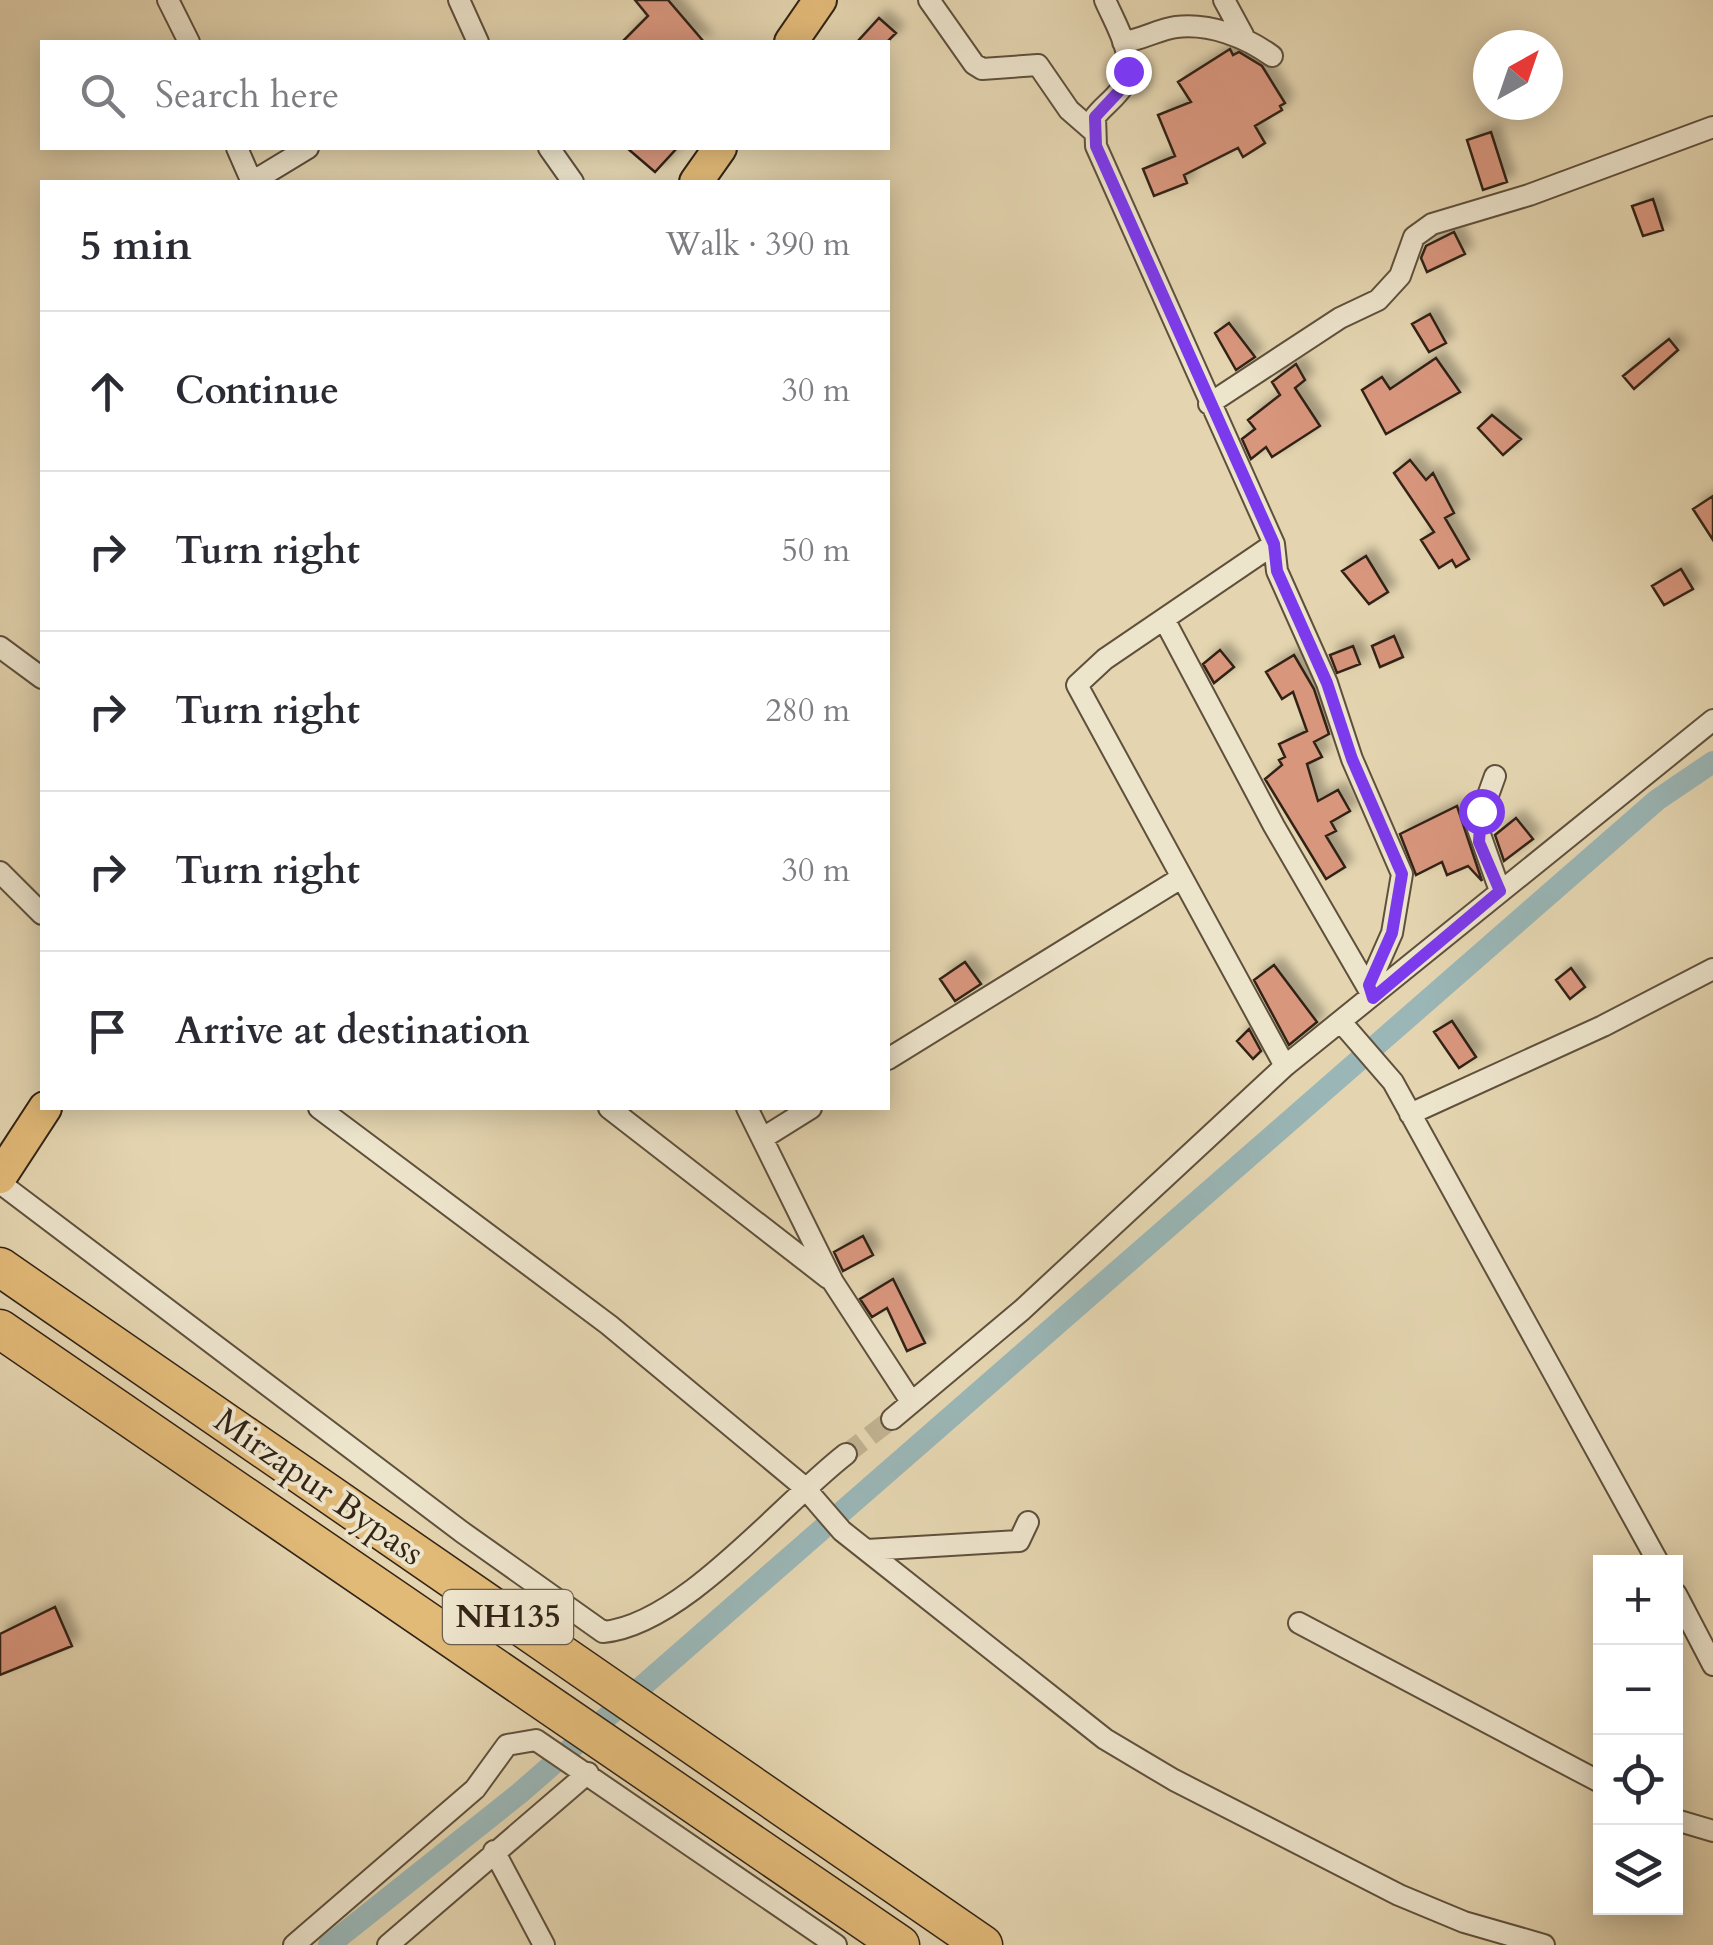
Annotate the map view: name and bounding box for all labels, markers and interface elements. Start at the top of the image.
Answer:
north arrow [1473,30,1563,120]
search box [40,40,890,150]
route end [1106,49,1152,95]
icon: search [75,68,130,123]
text: Search here [155,69,339,121]
text: 5 min [80,217,192,274]
text: Walk · 390 m [665,223,850,267]
icon: ahead [80,364,135,419]
text: Continue [175,365,339,417]
text: 30 m [782,369,850,413]
icon: right [80,524,135,579]
text: Turn right [175,525,360,577]
text: 50 m [782,529,850,573]
icon: right [80,684,135,739]
text: Turn right [175,685,360,737]
text: 280 m [765,689,850,733]
route start [1459,789,1505,835]
icon: right [80,844,135,899]
text: Turn right [175,845,360,897]
text: 30 m [782,849,850,893]
icon: arrive [80,1004,135,1059]
text: Arrive at destination [175,1005,530,1057]
street label: Mirzapur Bypass [205,1397,433,1577]
map controls [1593,1555,1683,1915]
button: + [1593,1555,1683,1645]
road number: NH135 [443,1590,573,1644]
button: − [1593,1645,1683,1735]
button: locate [1593,1735,1683,1825]
button: layers [1593,1825,1683,1915]

